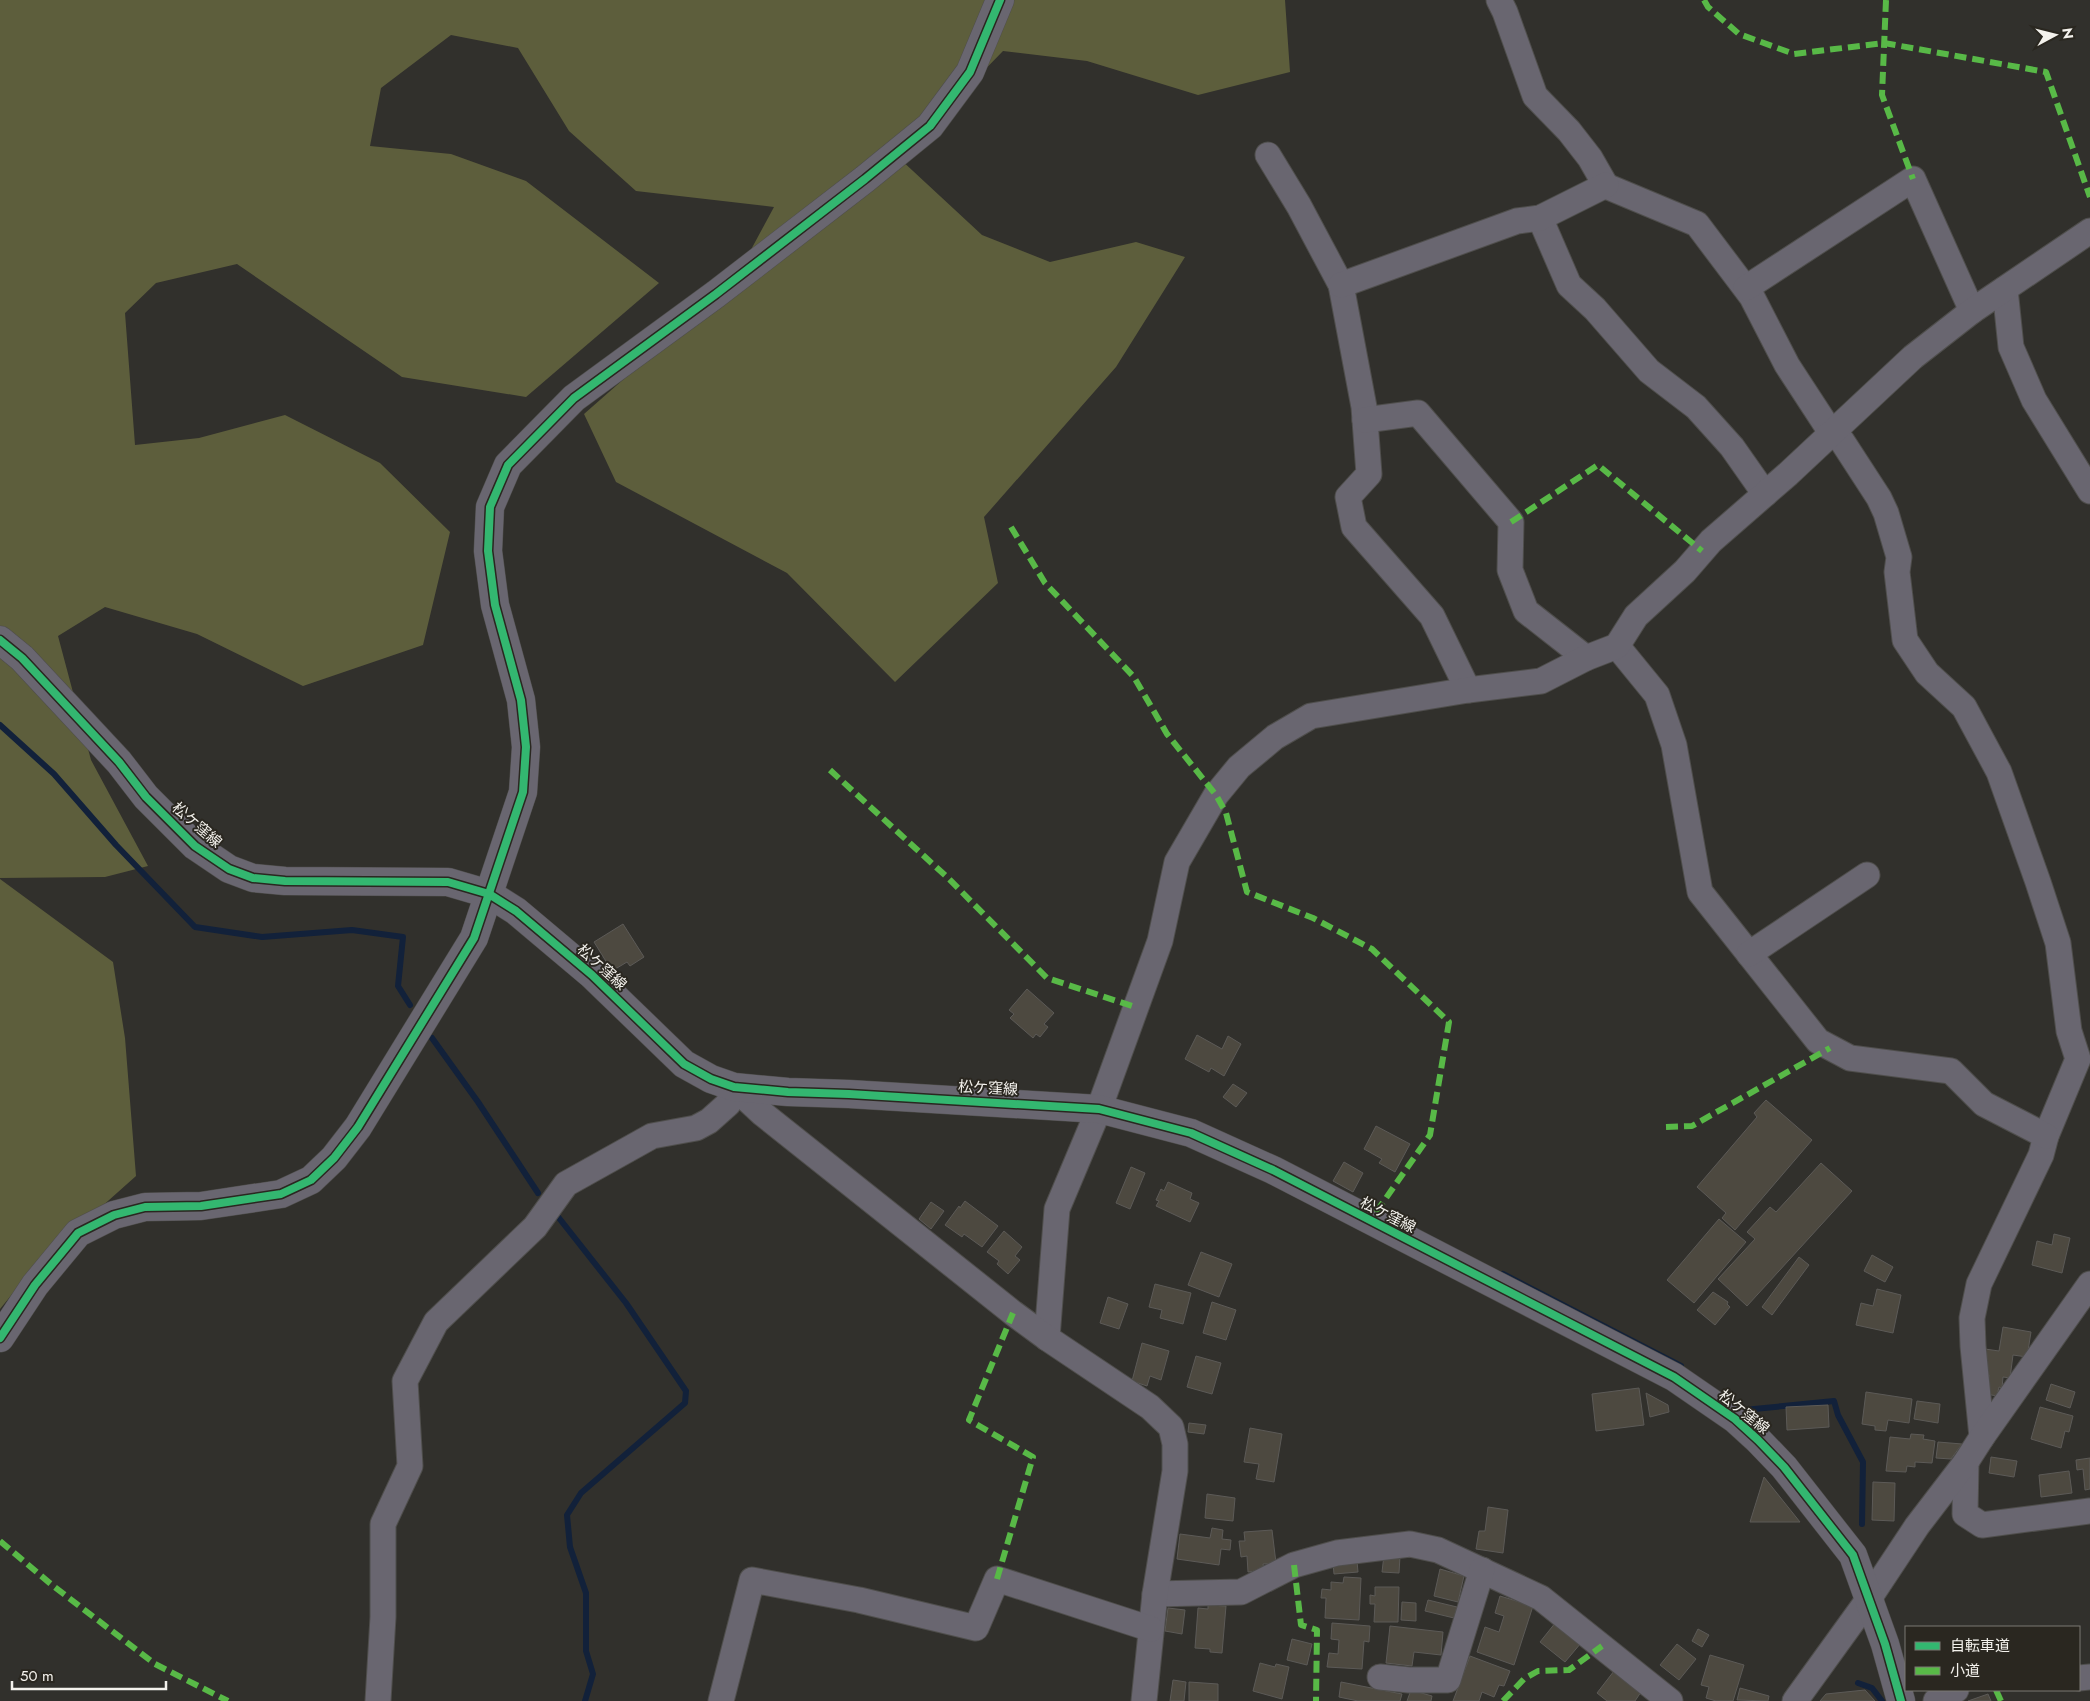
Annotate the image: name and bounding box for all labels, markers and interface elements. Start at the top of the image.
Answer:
north arrow [2030,10,2080,60]
text: N [2057,27,2079,40]
street label: 松ケ窪線 [167,797,227,853]
street label: 松ケ窪線 [572,939,632,995]
street label: 松ケ窪線 [957,1075,1019,1101]
street label: 松ケ窪線 [1356,1192,1420,1238]
street label: 松ケ窪線 [1714,1385,1774,1439]
legend [1905,1626,2080,1691]
text: 自転車道 [1950,1635,2010,1657]
scale bar [12,1658,166,1690]
text: 小道 [1950,1660,1980,1682]
text: 50 m [20,1665,54,1687]

